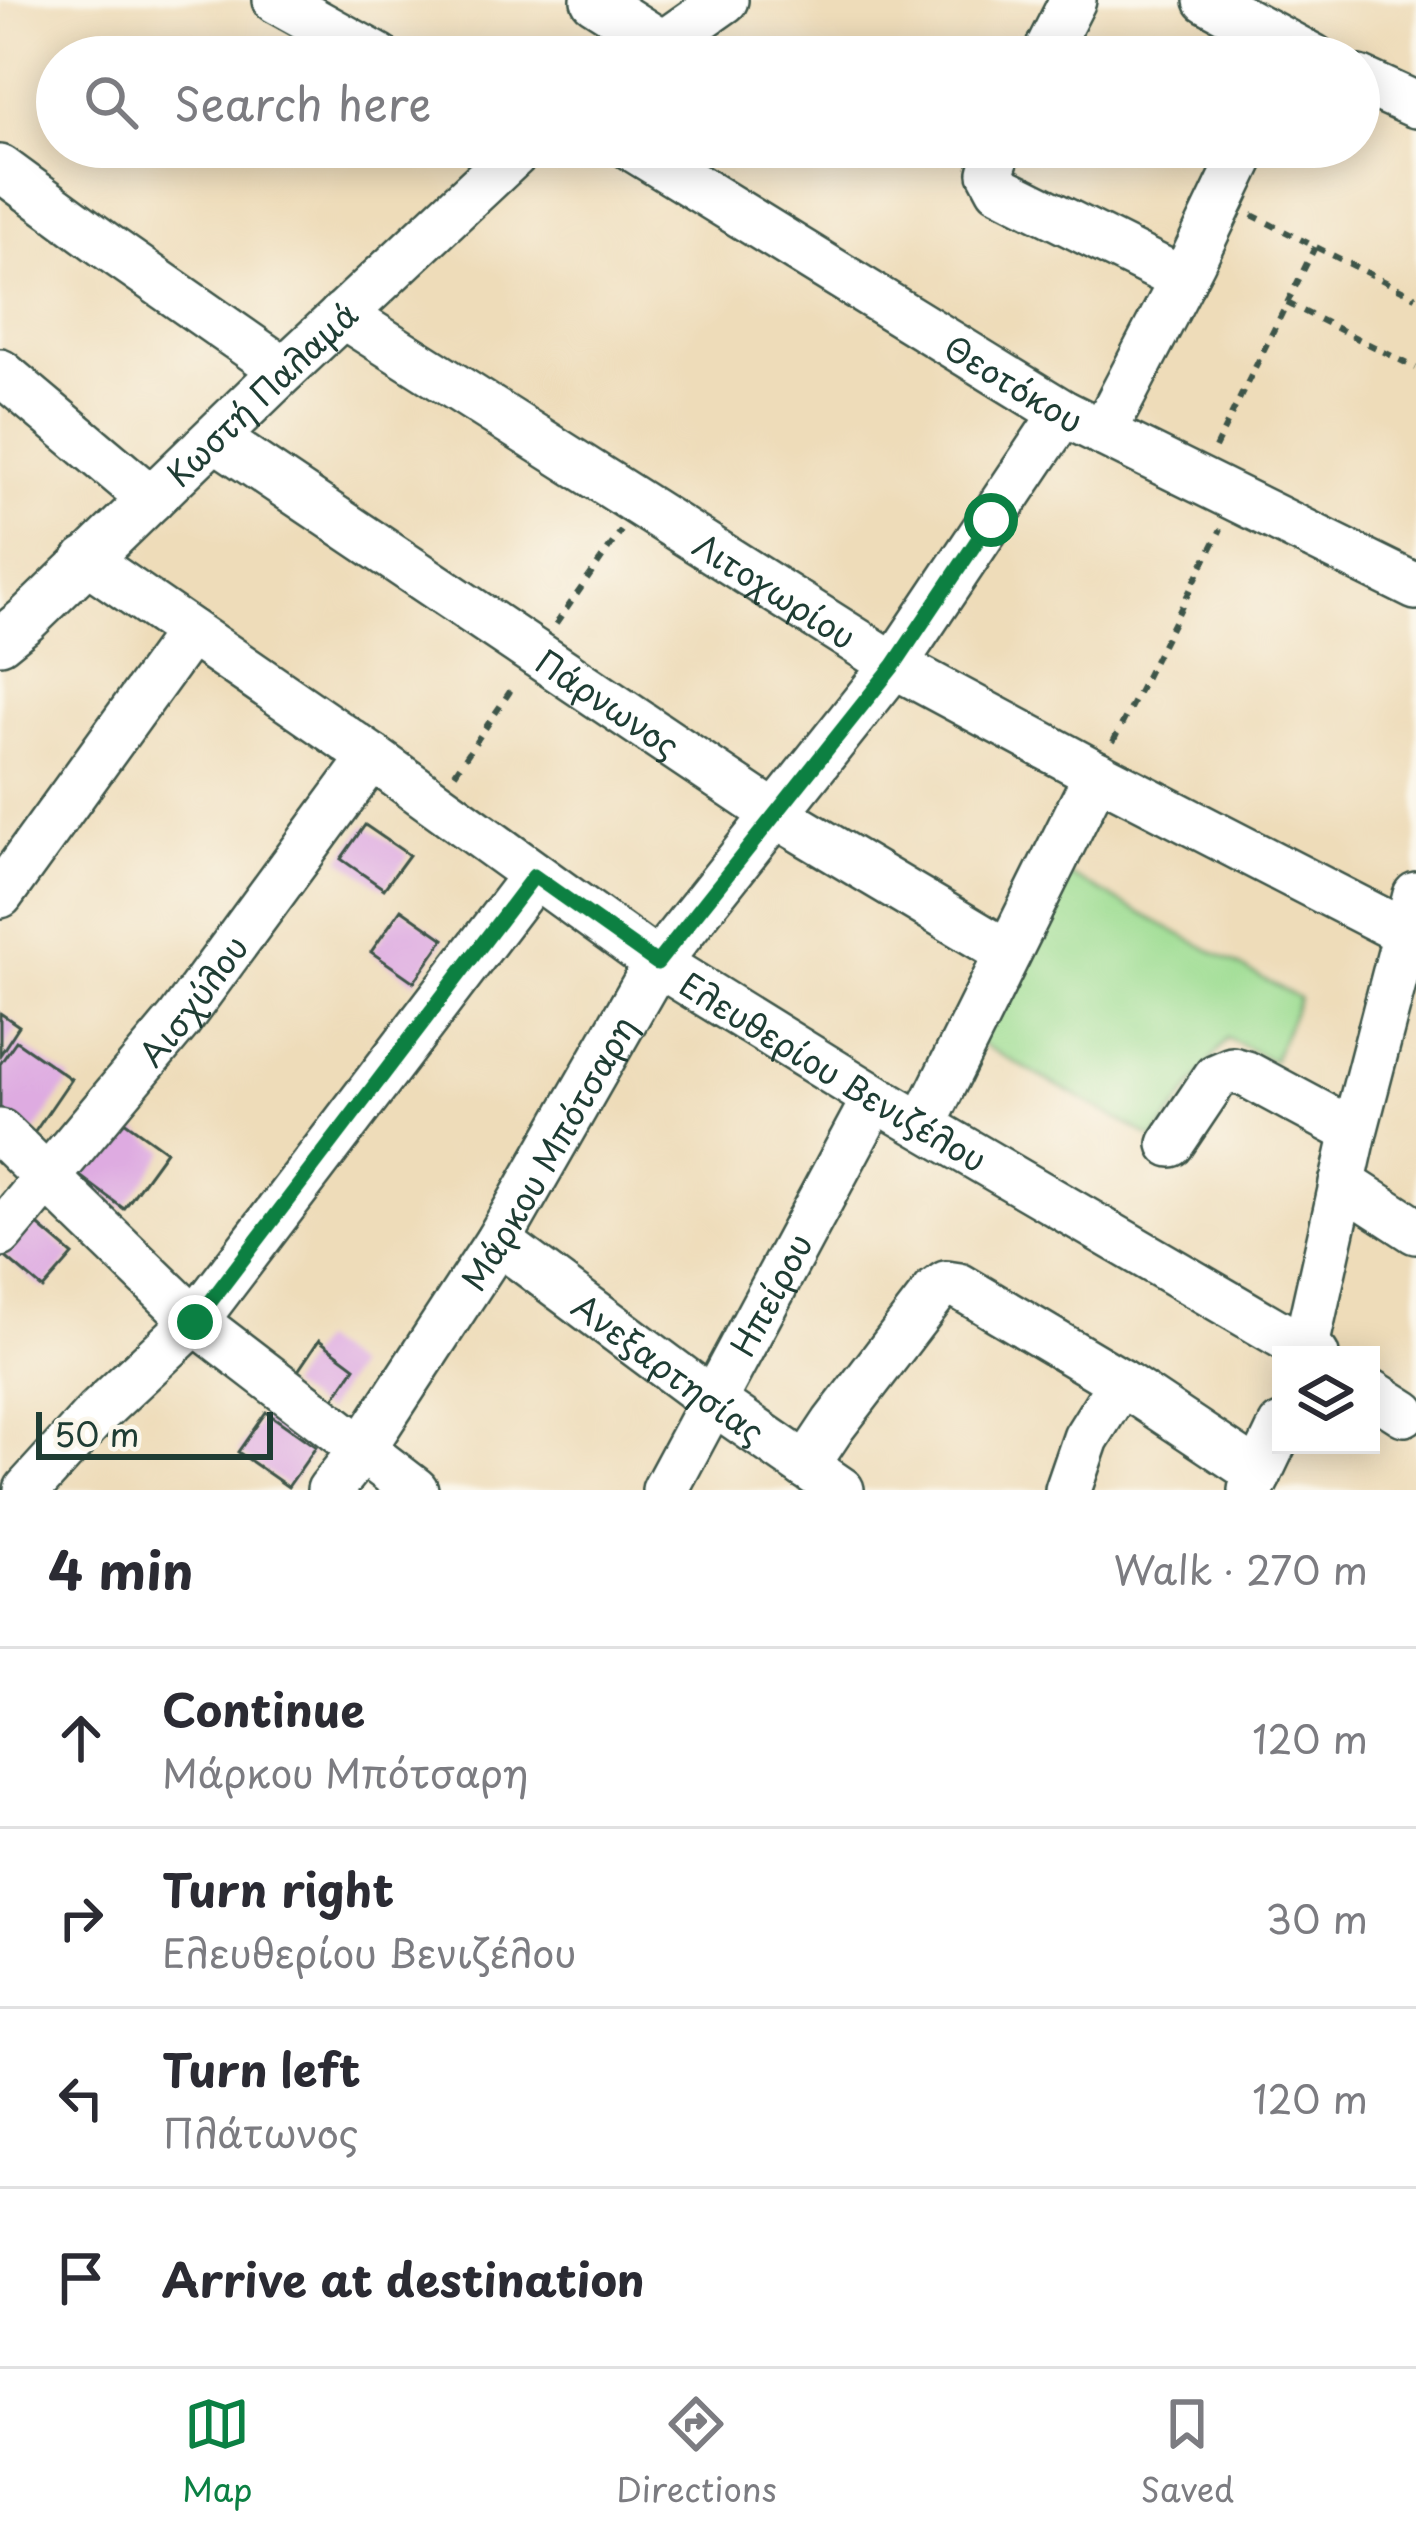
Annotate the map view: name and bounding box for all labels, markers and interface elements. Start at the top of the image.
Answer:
search box [36,36,1380,168]
text: Search here [174,68,431,136]
icon: search [78,69,144,135]
street label: Κωστή Παλαμά [154,289,368,497]
street label: Θεοτόκου [935,321,1092,444]
route start [964,493,1018,547]
street label: Λιτοχωρίου [684,519,866,660]
street label: Πάρνωνος [527,636,690,769]
street label: Αισχύλου [126,924,259,1077]
street label: Ελευθερίου Βενιζέλου [671,958,997,1183]
street label: Μάρκου Μπότσαρη [448,1006,647,1300]
street label: Ηπείρου [716,1224,823,1365]
street label: Ανεξαρτησίας [563,1280,775,1455]
route end [168,1295,222,1349]
map controls [1272,1346,1380,1454]
button: layers [1272,1346,1380,1454]
scale bar [36,1406,273,1459]
text: 50 m [54,1408,140,1458]
text: 4 min [48,1530,193,1607]
text: Walk · 270 m [1113,1539,1368,1598]
text: Continue [162,1674,365,1742]
icon: ahead [48,1705,114,1771]
text: 120 m [1252,1708,1368,1767]
text: Μάρκου Μπότσαρη [162,1742,529,1801]
text: Turn right [162,1854,394,1922]
icon: right [48,1885,114,1951]
text: 30 m [1265,1888,1368,1947]
text: Ελευθερίου Βενιζέλου [162,1922,577,1981]
text: Turn left [162,2034,361,2102]
icon: left [48,2065,114,2131]
text: 120 m [1252,2068,1368,2127]
text: Πλάτωνος [162,2102,358,2161]
text: Arrive at destination [162,2244,645,2312]
icon: arrive [48,2245,114,2311]
tab: Map [182,2391,252,2513]
tab: Directions [616,2391,777,2513]
tab: Saved [1140,2391,1234,2513]

